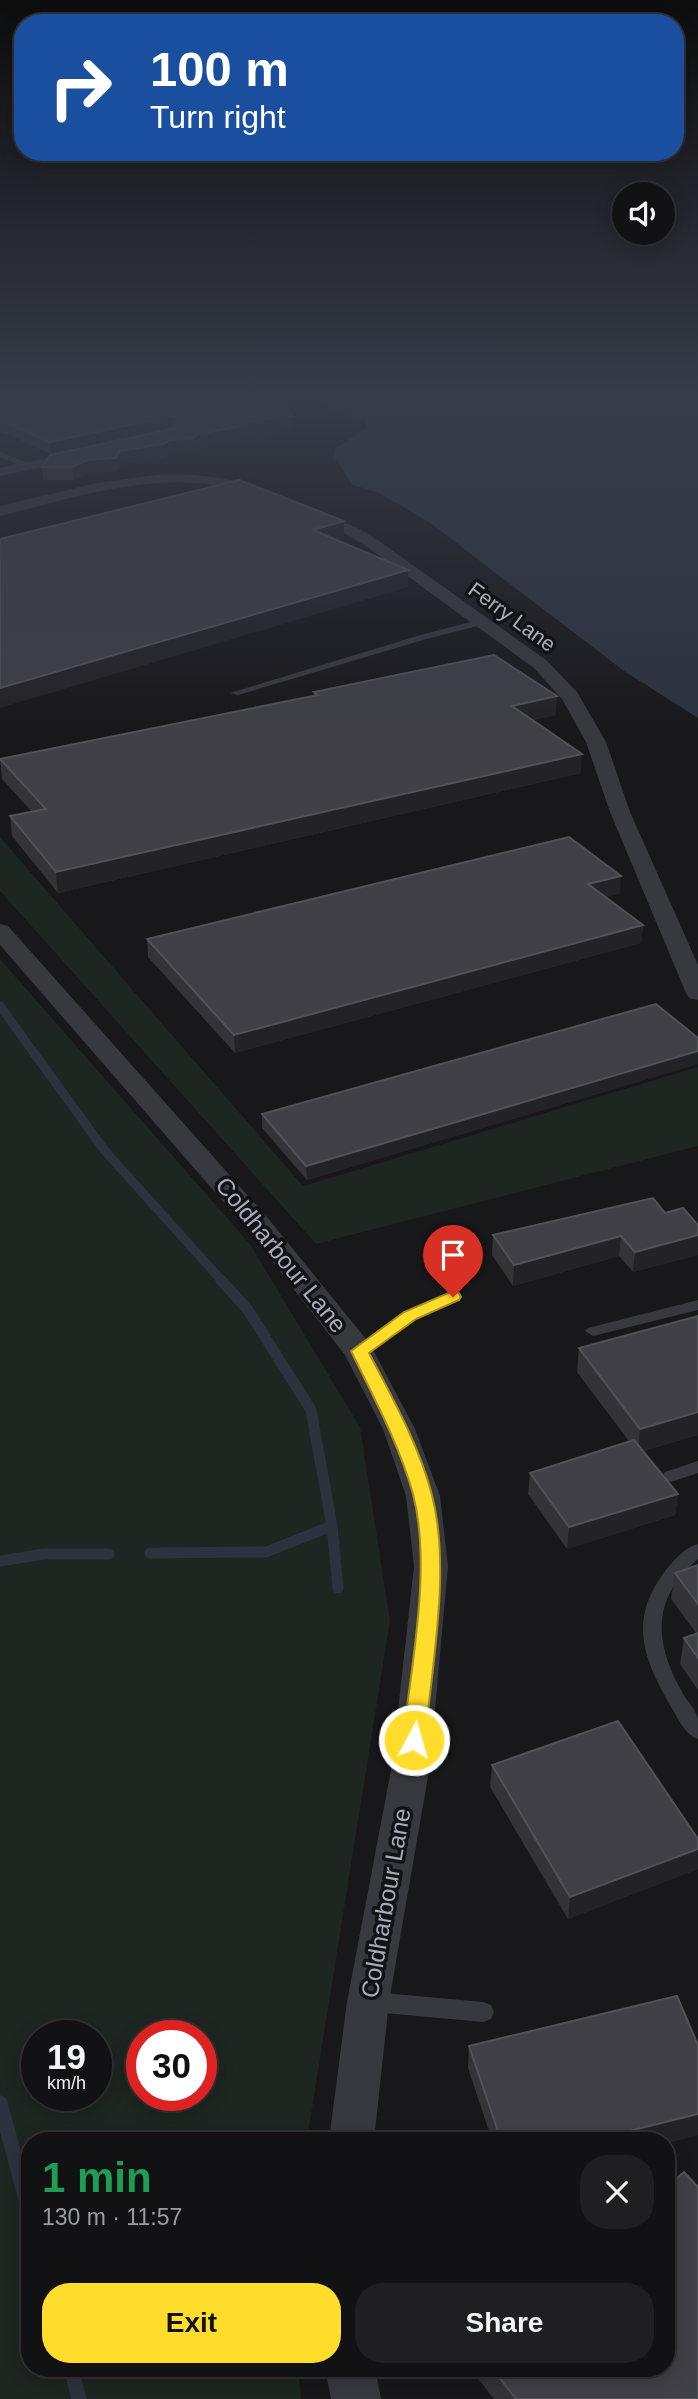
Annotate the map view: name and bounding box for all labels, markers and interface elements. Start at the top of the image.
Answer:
icon: right [35,42,126,133]
text: 100 m [150,42,289,96]
text: Turn right [150,99,286,135]
map controls [612,182,675,245]
button: sound [612,182,675,245]
street label: Ferry Lane [464,577,560,656]
street label: Coldharbour Lane [210,1172,352,1338]
pin [423,1225,483,1297]
icon: arrive [434,1236,472,1274]
position arrow [377,1703,451,1777]
street label: Coldharbour Lane [356,1806,415,2000]
speed limit sign: 30 [126,2020,217,2111]
text: 19 [47,2037,86,2076]
text: km/h [47,2073,86,2093]
text: 1 min [42,2154,152,2201]
button: close [580,2155,654,2229]
text: 130 m · 11:57 [42,2204,182,2230]
button: Exit [42,2283,341,2363]
button: Share [355,2283,654,2363]

